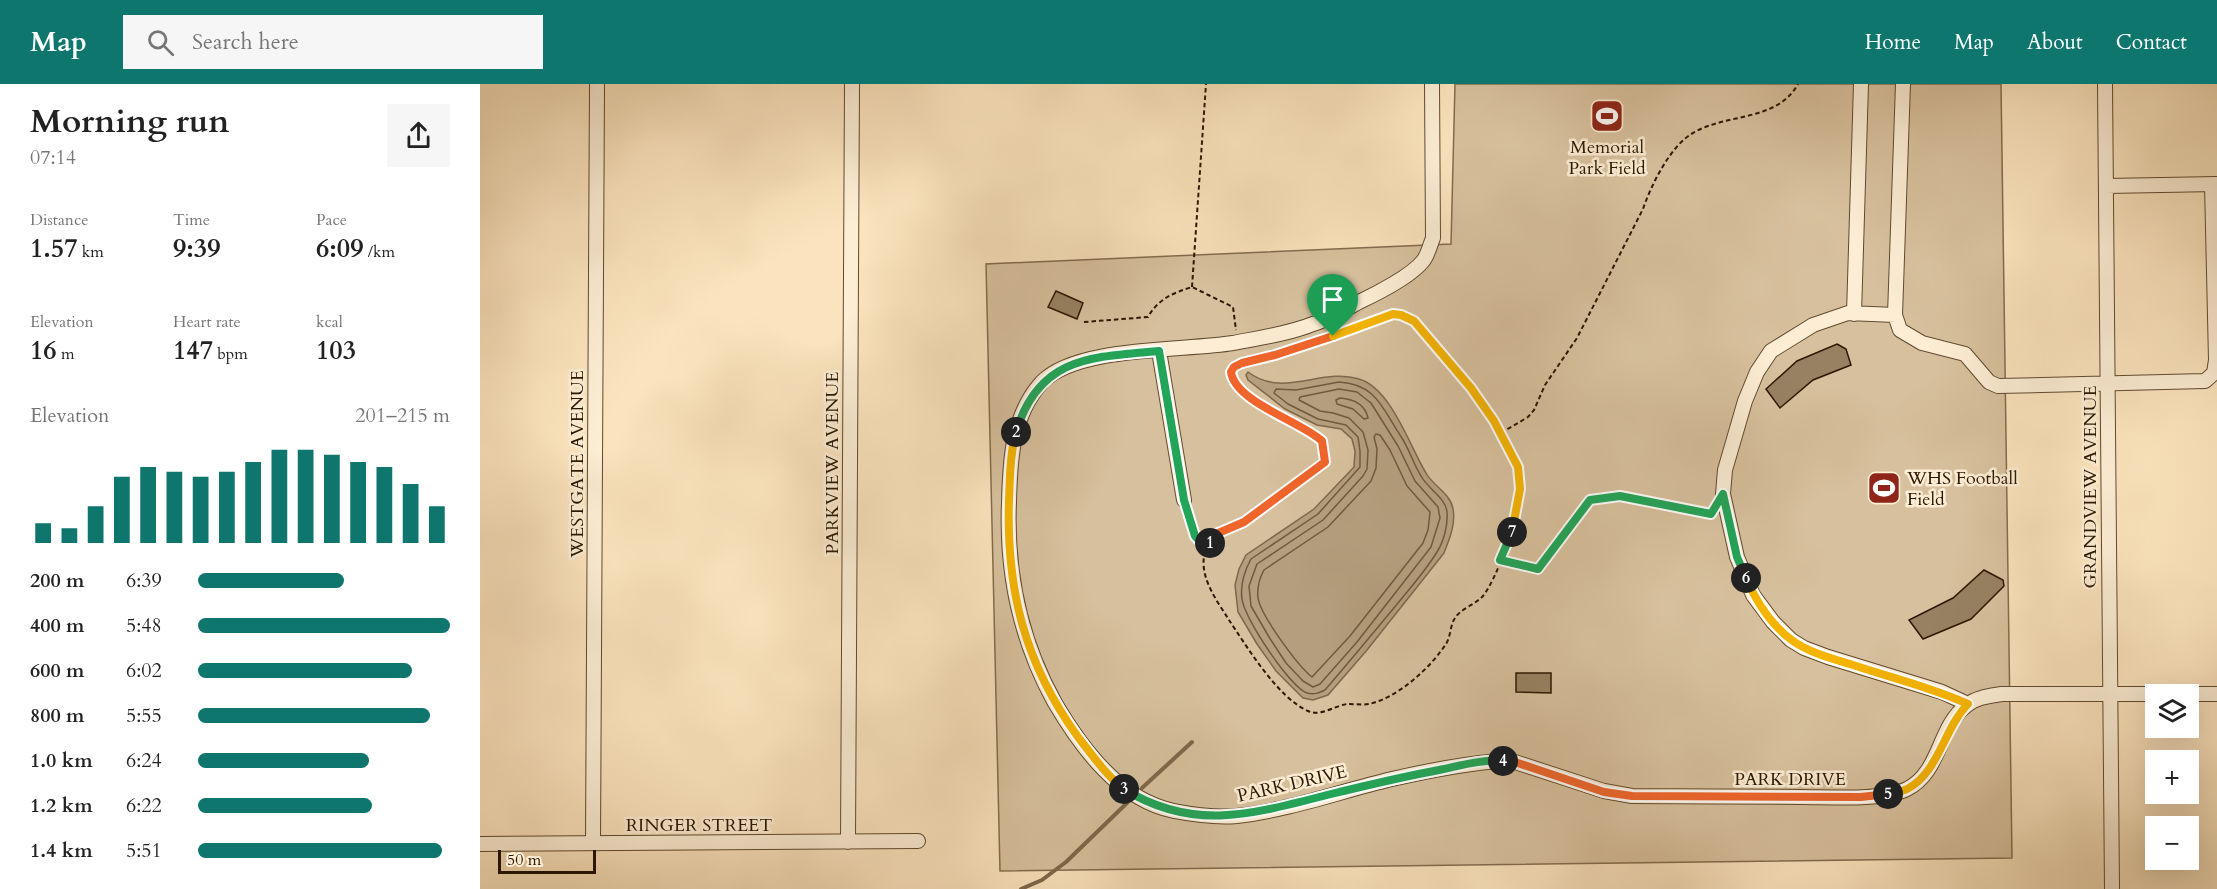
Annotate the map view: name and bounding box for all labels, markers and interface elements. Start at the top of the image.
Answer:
search box [123,15,543,69]
text: Map [30,23,87,61]
icon: search [144,26,177,59]
text: Search here [192,27,299,57]
text: Home [1865,28,1921,57]
text: Map [1954,28,1994,57]
text: About [2027,28,2083,57]
text: Contact [2116,28,2187,57]
sports icon: Memorial Park Field [1589,98,1625,134]
text: Morning run [30,99,230,144]
button: share [387,104,450,167]
place label: Memorial Park Field [1568,135,1646,181]
text: 07:14 [30,144,76,171]
text: Distance [30,209,88,231]
text: Time [173,209,210,231]
text: Pace [316,209,347,231]
text: 1.57 [30,231,78,266]
text: 9:39 [173,231,221,266]
text: 6:09 [316,231,364,266]
text: km [78,241,104,263]
text: /km [364,241,395,263]
pin [1307,274,1358,336]
icon: arrive [1316,283,1349,316]
text: Elevation [30,311,94,333]
text: Heart rate [173,311,241,333]
text: kcal [316,311,343,333]
text: 16 [30,333,57,368]
text: 147 [173,333,213,368]
text: 103 [316,333,356,368]
text: m [57,343,74,365]
text: bpm [213,343,248,365]
street label: WESTGATE AVENUE [565,370,590,559]
street label: PARKVIEW AVENUE [820,372,845,554]
street label: GRANDVIEW AVENUE [2078,385,2103,589]
text: Elevation [30,402,109,429]
text: 201–215 m [355,402,450,429]
pin: 2 [1001,417,1031,447]
text: 2 [1012,421,1020,443]
place label: WHS Football Field [1906,466,2018,512]
sports icon: WHS Football Field [1866,470,1902,506]
pin: 7 [1497,517,1527,547]
text: 7 [1508,521,1516,543]
pin: 1 [1195,528,1225,558]
text: 1 [1206,532,1214,554]
pin: 6 [1731,563,1761,593]
text: 200 m [30,567,85,594]
text: 6:39 [126,567,162,594]
text: 6 [1742,567,1750,589]
text: 400 m [30,612,85,639]
text: 5:48 [126,612,162,639]
text: 600 m [30,657,85,684]
text: 6:02 [126,657,162,684]
map controls [2145,684,2199,870]
button: layers [2145,684,2199,738]
text: 800 m [30,702,85,729]
text: 5:55 [126,702,162,729]
pin: 4 [1488,746,1518,776]
text: 1.0 km [30,747,93,774]
text: 6:24 [126,747,162,774]
text: 4 [1499,750,1507,772]
button: + [2145,750,2199,804]
street label: PARK DRIVE [1235,759,1349,809]
street label: PARK DRIVE [1734,767,1846,792]
pin: 3 [1109,774,1139,804]
text: 3 [1120,778,1128,800]
pin: 5 [1873,779,1903,809]
text: 5 [1884,783,1892,805]
text: 1.2 km [30,792,93,819]
text: 6:22 [126,792,162,819]
street label: RINGER STREET [626,813,772,838]
button: − [2145,816,2199,870]
text: 1.4 km [30,837,93,864]
text: 5:51 [126,837,162,864]
scale bar [498,847,596,874]
text: 50 m [507,849,541,871]

